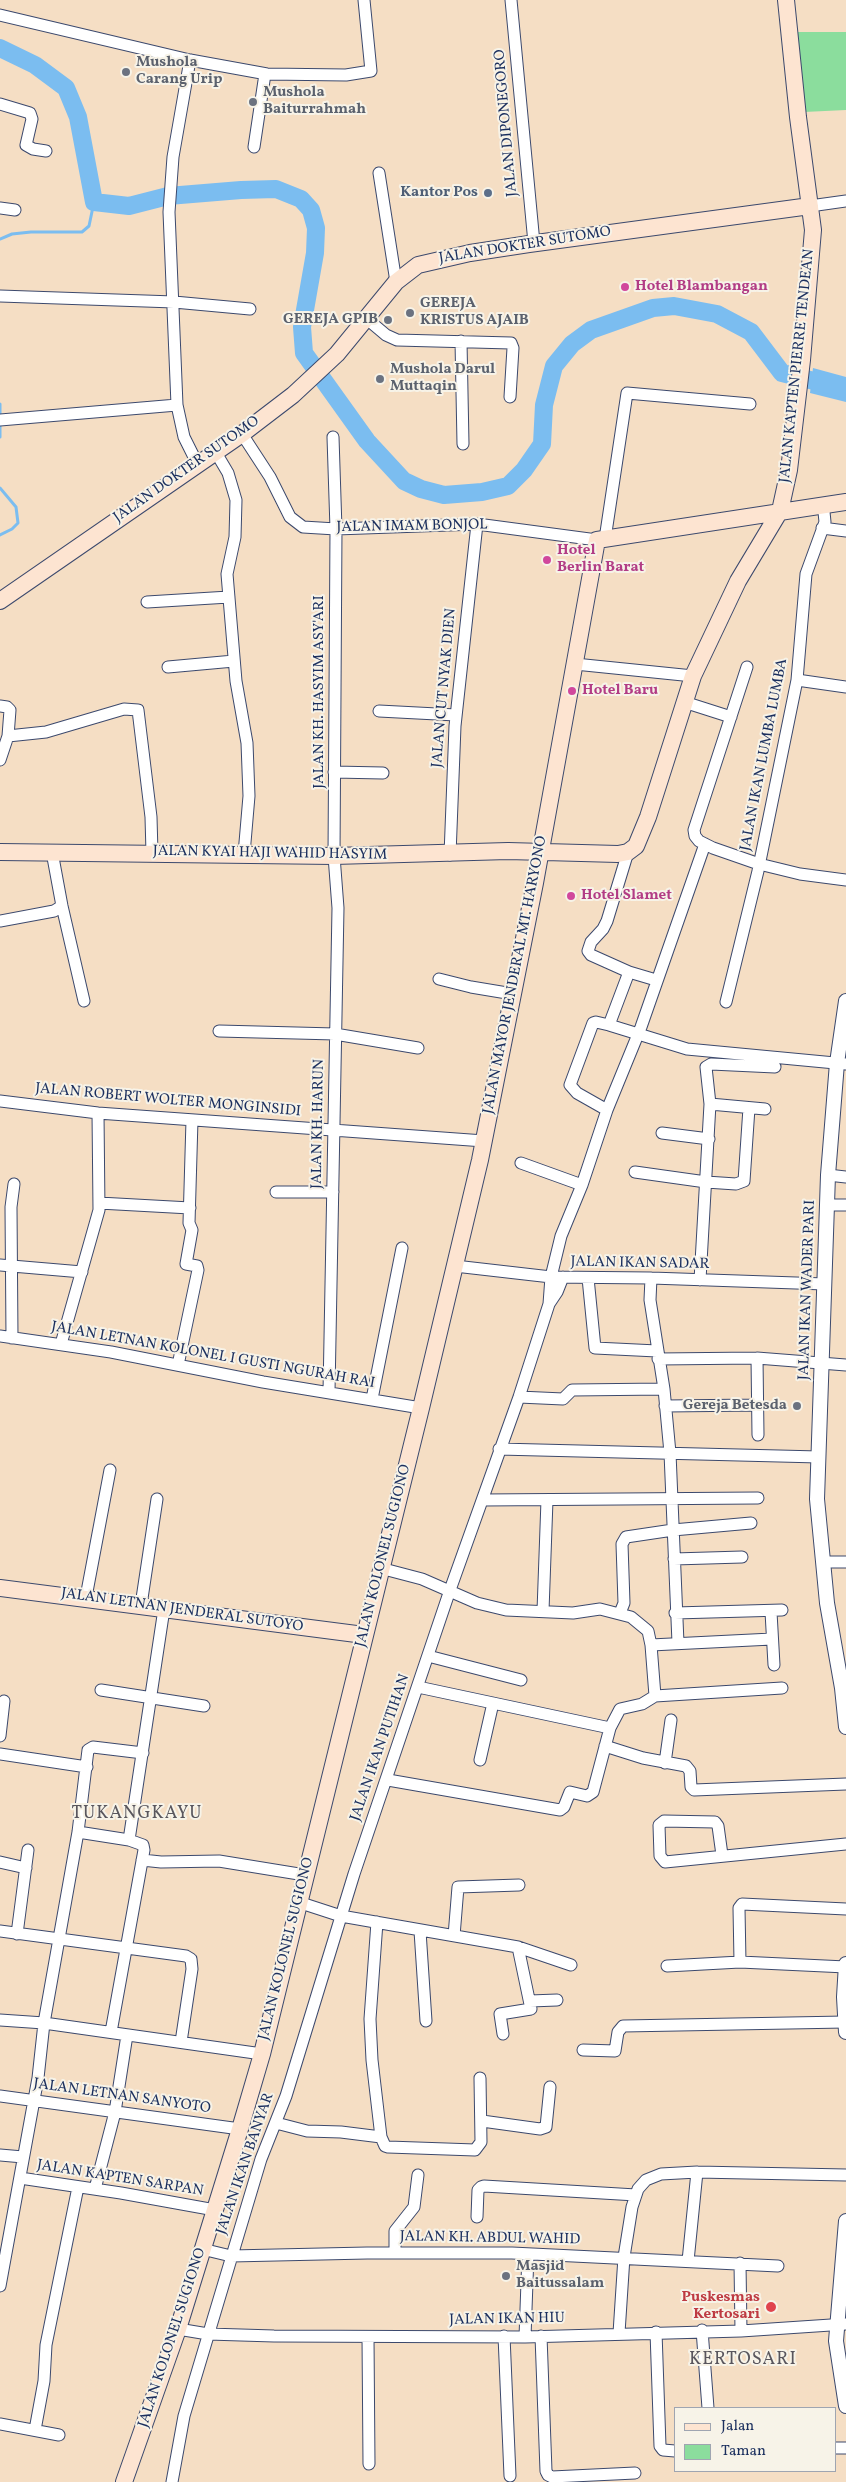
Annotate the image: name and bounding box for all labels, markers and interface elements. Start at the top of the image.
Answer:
street label: JALAN DIPONEGORO [492,49,522,197]
place label: Mushola Carang Urip [136,54,222,89]
marker: Mushola Carang Urip [120,66,132,78]
place label: Mushola Baiturrahmah [263,84,366,119]
marker: Mushola Baiturrahmah [247,96,259,108]
place label: Kantor Pos [400,184,478,202]
marker: Kantor Pos [482,187,494,199]
street label: JALAN DOKTER SUTOMO [438,224,612,268]
street label: JALAN KAPTEN PIERRE TENDEAN [777,248,819,484]
place label: Hotel Blambangan [635,278,768,296]
marker: Hotel Blambangan [619,281,631,293]
place label: GEREJA KRISTUS AJAIB [420,295,529,330]
marker: GEREJA KRISTUS AJAIB [404,307,416,319]
place label: GEREJA GPIB [283,311,378,329]
marker: GEREJA GPIB [382,314,394,326]
place label: Mushola Darul Muttaqin [390,361,495,396]
marker: Mushola Darul Muttaqin [374,373,386,385]
street label: JALAN DOKTER SUTOMO [111,413,263,527]
street label: JALAN IMAM BONJOL [336,517,488,537]
place label: Hotel Berlin Barat [557,542,644,577]
marker: Hotel Berlin Barat [541,554,553,566]
street label: JALAN KH. HASYIM ASY'ARI [311,595,329,789]
street label: JALAN CUT NYAK DIEN [429,608,461,768]
street label: JALAN IKAN LUMBA LUMBA [737,657,793,853]
place label: Hotel Baru [582,682,658,700]
marker: Hotel Baru [566,685,578,697]
street label: JALAN MAYOR JENDERAL MT. HARYONO [480,834,552,1116]
street label: JALAN KYAI HAJI WAHID HASYIM [153,843,387,865]
place label: Hotel Slamet [581,887,672,905]
marker: Hotel Slamet [565,890,577,902]
street label: JALAN KH. HARUN [309,1059,329,1189]
street label: JALAN ROBERT WOLTER MONGINSIDI [34,1080,302,1122]
street label: JALAN IKAN WADER PARI [796,1200,820,1380]
street label: JALAN IKAN SADAR [570,1254,710,1274]
street label: JALAN LETNAN KOLONEL I GUSTI NGURAH RAI [50,1319,376,1393]
place label: Gereja Betesda [683,1397,787,1415]
marker: Gereja Betesda [791,1400,803,1412]
street label: JALAN KOLONEL SUGIONO [353,1463,415,1649]
street label: JALAN LETNAN JENDERAL SUTOYO [60,1585,304,1637]
street label: JALAN IKAN PUTIHAN [347,1672,415,1824]
district label: TUKANGKAYU [70,1804,204,1826]
street label: JALAN KOLONEL SUGIONO [256,1856,318,2042]
street label: JALAN LETNAN SANYOTO [32,2076,212,2118]
street label: JALAN IKAN BANYAR [213,2091,279,2237]
street label: JALAN KAPTEN SARPAN [35,2157,205,2201]
street label: JALAN KH. ABDUL WAHID [400,2228,580,2250]
street label: JALAN KOLONEL SUGIONO [135,2246,211,2430]
place label: Masjid Baitussalam [516,2258,604,2293]
marker: Masjid Baitussalam [500,2270,512,2282]
place label: Puskesmas Kertosari [681,2289,760,2324]
marker: Puskesmas Kertosari [764,2300,778,2314]
street label: JALAN IKAN HIU [449,2310,565,2330]
district label: KERTOSARI [688,2350,798,2372]
legend [674,2407,836,2472]
text: Jalan [721,2416,754,2437]
text: Taman [721,2441,766,2462]

